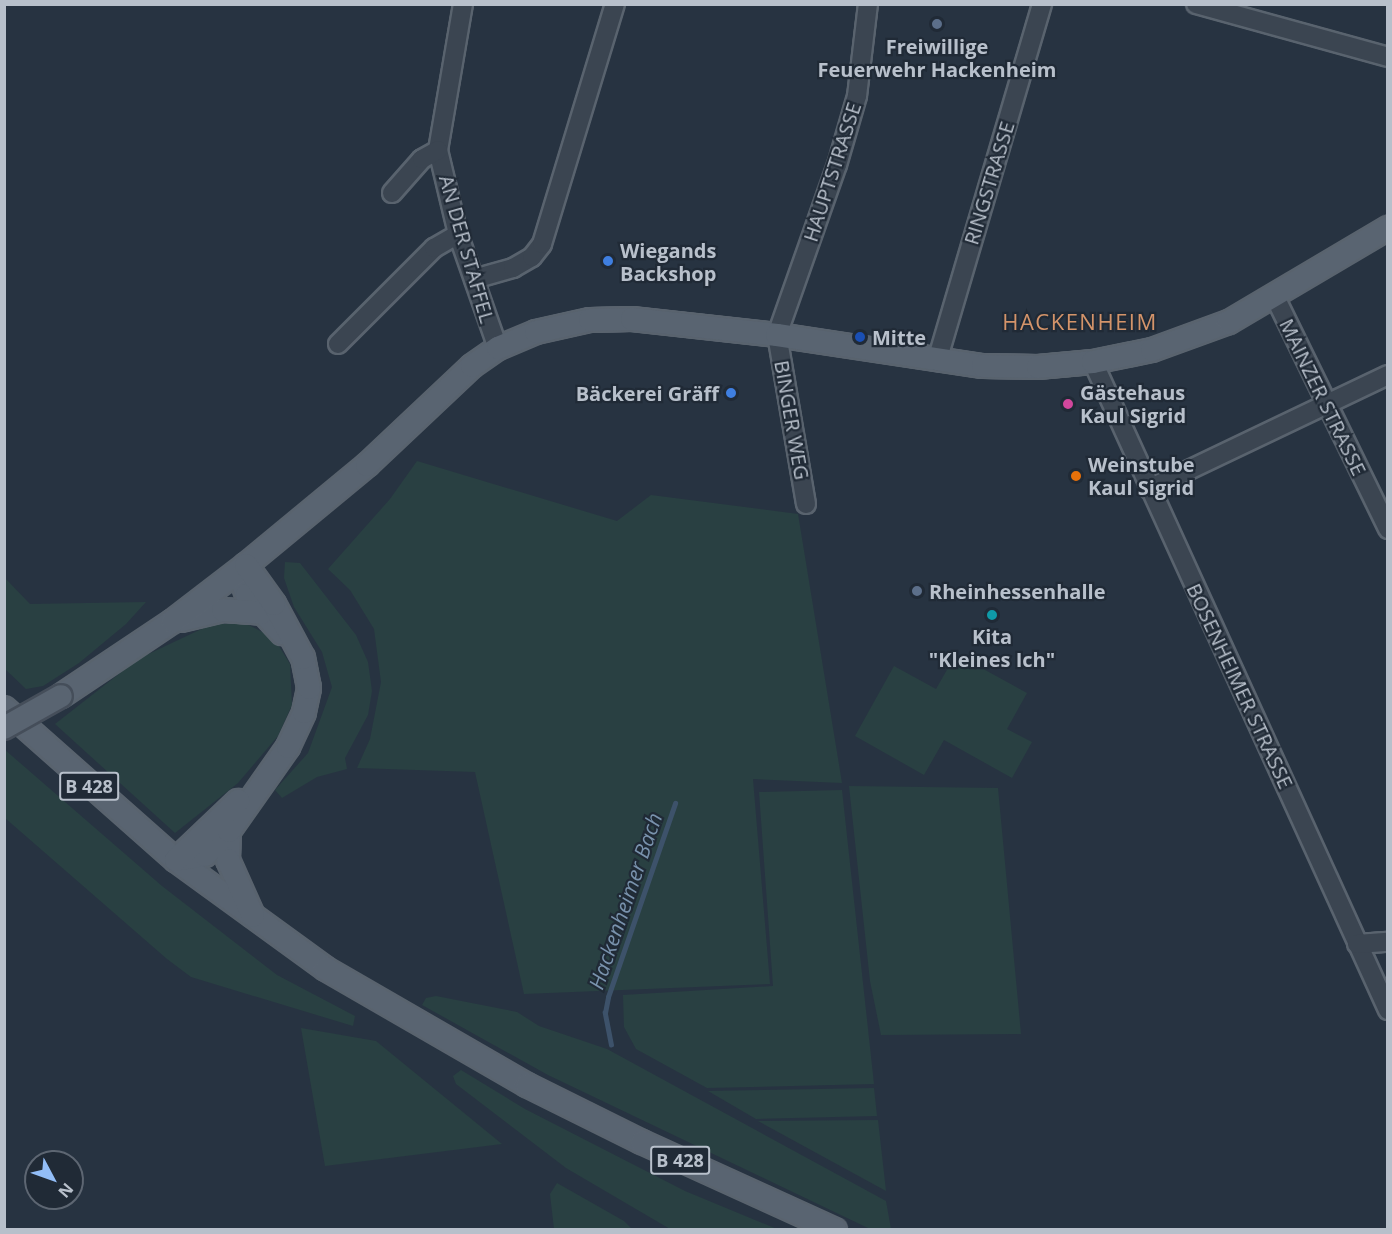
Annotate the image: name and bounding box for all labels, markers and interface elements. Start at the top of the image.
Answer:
marker: Freiwillige Feuerwehr Hackenheim [930,17,944,31]
place label: Freiwillige Feuerwehr Hackenheim [818,34,1056,81]
street label: HAUPTSTRASSE [798,99,866,245]
street label: RINGSTRASSE [959,119,1019,247]
street label: AN DER STAFFEL [434,172,500,326]
place label: Wiegands Backshop [620,238,716,285]
marker: Wiegands Backshop [601,254,615,268]
district label: HACKENHEIM [1002,309,1158,335]
street label: MAINZER STRASSE [1275,315,1371,479]
place label: Mitte [872,325,926,349]
marker: Mitte [853,330,867,344]
street label: BINGER WEG [770,358,814,482]
place label: Gästehaus Kaul Sigrid [1080,380,1186,427]
place label: Bäckerei Gräff [576,381,719,405]
marker: Bäckerei Gräff [724,386,738,400]
marker: Gästehaus Kaul Sigrid [1061,397,1075,411]
place label: Weinstube Kaul Sigrid [1088,452,1195,499]
marker: Weinstube Kaul Sigrid [1069,469,1083,483]
place label: Rheinhessenhalle [929,579,1105,603]
street label: BOSENHEIMER STRASSE [1182,580,1298,792]
marker: Rheinhessenhalle [910,584,924,598]
marker: Kita "Kleines Ich" [985,608,999,622]
place label: Kita "Kleines Ich" [929,624,1055,671]
road number: B 428 [59,771,119,801]
water label: Hackenheimer Bach [583,809,667,993]
road number: B 428 [650,1145,710,1175]
north arrow [24,1150,84,1210]
text: N [54,1178,79,1203]

